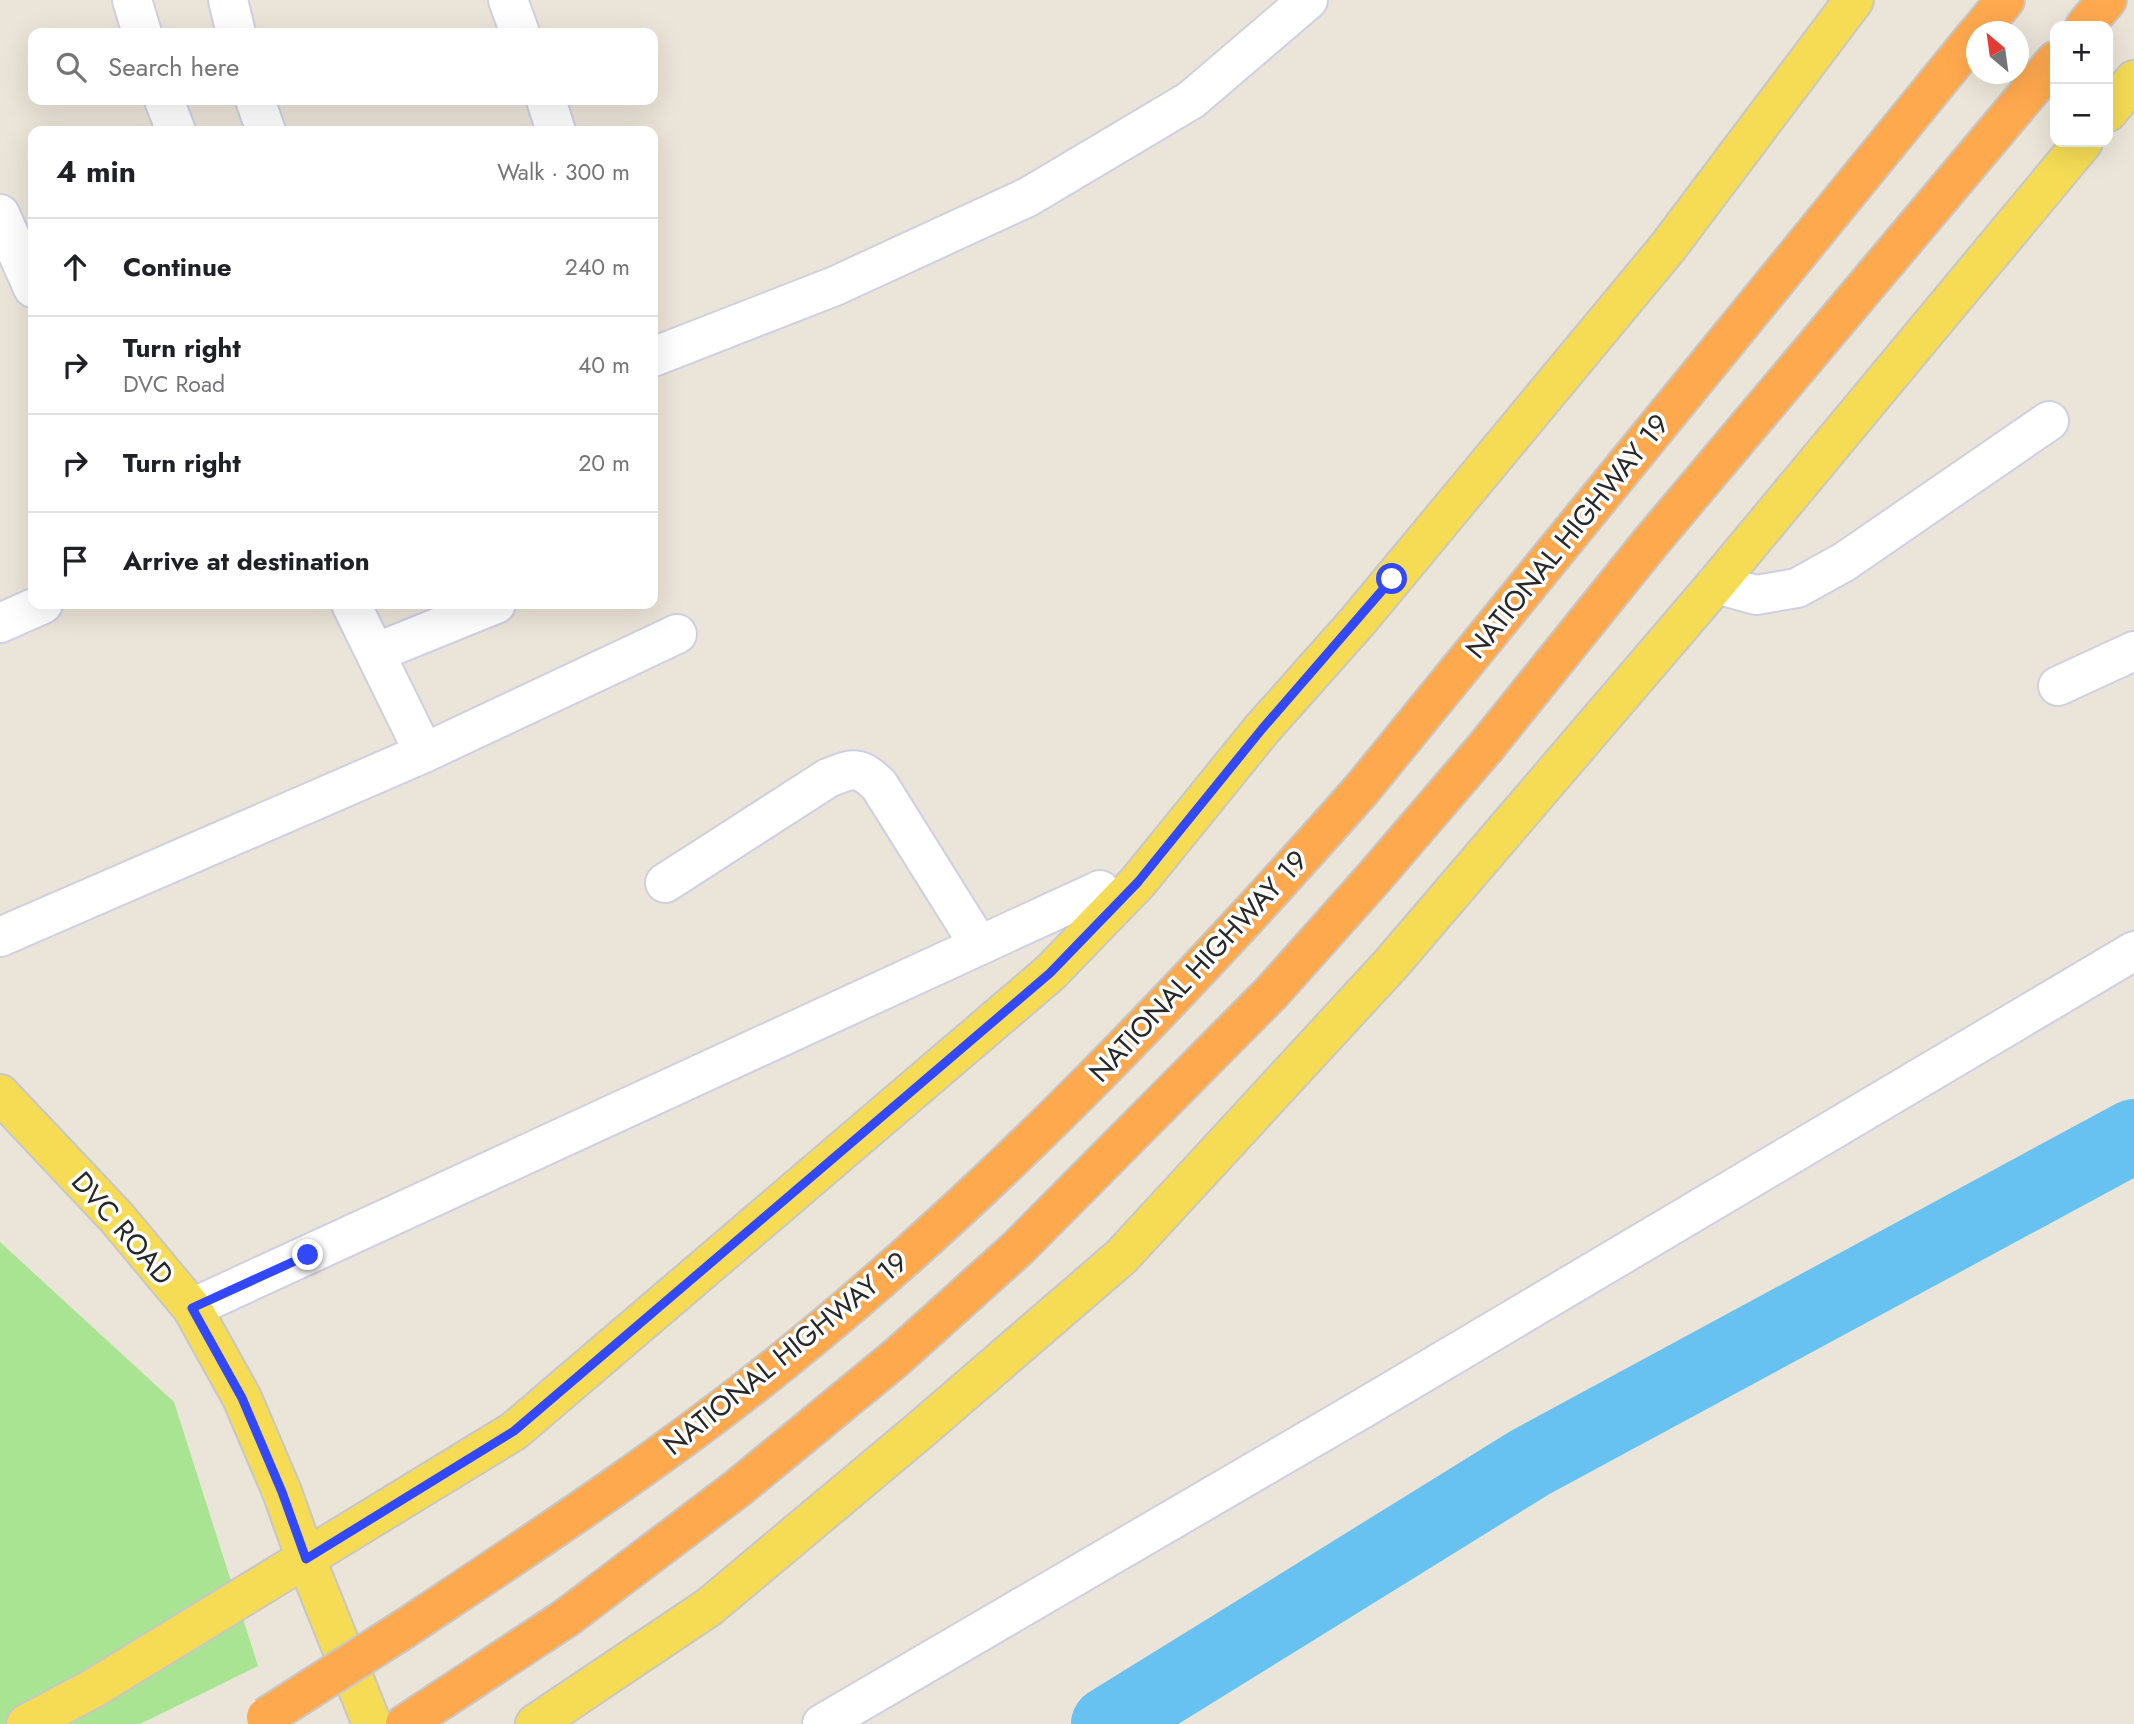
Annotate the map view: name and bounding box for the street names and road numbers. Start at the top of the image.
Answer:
street label: NATIONAL HIGHWAY 19 [1456,405,1679,667]
street label: NATIONAL HIGHWAY 19 [1080,841,1317,1092]
street label: DVC ROAD [62,1163,183,1294]
street label: NATIONAL HIGHWAY 19 [654,1242,916,1465]

